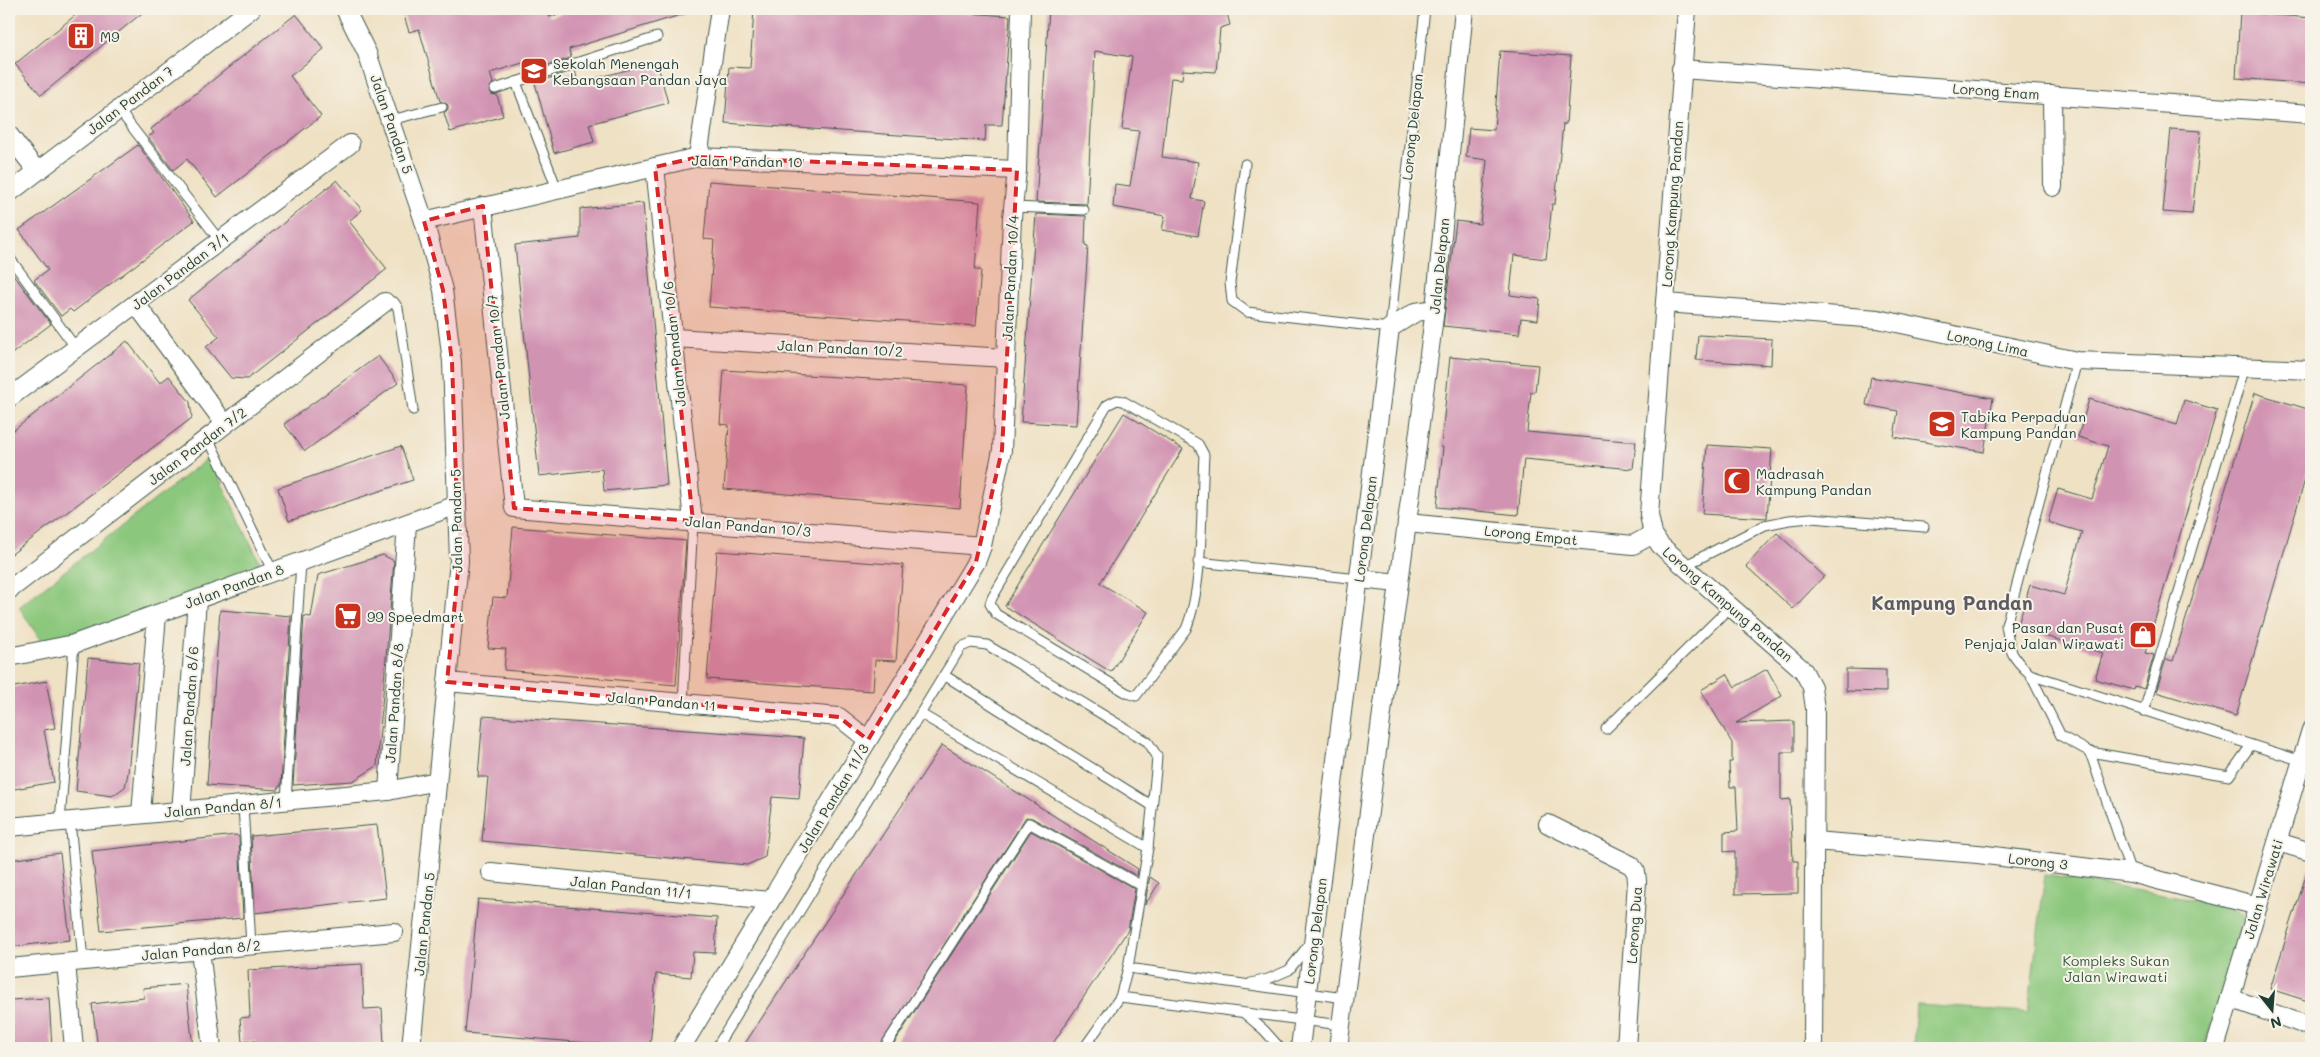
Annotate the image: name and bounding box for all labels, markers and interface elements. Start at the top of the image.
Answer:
building icon: M9 [66,21,96,51]
place label: M9 [100,27,119,46]
place label: Sekolah Menengah Kebangsaan Pandan Jaya [553,54,727,89]
school or university icon: Sekolah Menengah Kebangsaan Pandan Jaya [519,56,549,86]
street label: Jalan Pandan 7 [83,61,177,139]
street label: Jalan Pandan 5 [366,72,418,176]
street label: Lorong Delapan [1397,73,1427,181]
street label: Lorong Enam [1952,78,2040,104]
street label: Lorong Kampung Pandan [1657,120,1687,288]
street label: Jalan Pandan 10 [692,151,803,171]
street label: Jalan Pandan 10/4 [997,214,1023,342]
street label: Jalan Delapan [1425,217,1453,315]
street label: Jalan Pandan 7/1 [128,228,232,314]
street label: Jalan Pandan 10/6 [658,280,690,408]
street label: Jalan Pandan 10/7 [482,293,514,421]
street label: Lorong Lima [1945,325,2031,361]
street label: Jalan Pandan 10/2 [777,335,903,361]
street label: Jalan Pandan 7/2 [144,403,250,489]
place label: Tabika Perpaduan Kampung Pandan [1961,407,2086,442]
school or university icon: Tabika Perpaduan Kampung Pandan [1927,409,1957,439]
place label: Madrasah Kampung Pandan [1756,464,1871,499]
mosque icon: Madrasah Kampung Pandan [1722,466,1752,496]
street label: Jalan Pandan 5 [446,469,466,573]
street label: Lorong Delapan [1349,475,1381,583]
street label: Jalan Pandan 10/3 [684,511,812,541]
street label: Lorong Empat [1483,521,1579,549]
street label: Lorong Kampung Pandan [1659,542,1797,666]
street label: Jalan Pandan 8 [182,559,286,613]
district label: Kampung Pandan [1871,590,2033,615]
supermarket icon: 99 Speedmart [333,601,363,631]
place label: 99 Speedmart [367,607,464,626]
place label: Pasar dan Pusat Penjaja Jalan Wirawati [1964,618,2124,653]
shop icon: Pasar dan Pusat Penjaja Jalan Wirawati [2128,620,2158,650]
street label: Jalan Pandan 8/8 [380,642,408,764]
street label: Jalan Pandan 8/6 [175,645,203,767]
street label: Jalan Pandan 11 [607,687,717,715]
street label: Jalan Pandan 11/3 [793,740,873,856]
street label: Jalan Pandan 8/1 [163,792,283,822]
street label: Jalan Wirawati [2239,837,2287,941]
street label: Lorong 3 [2007,848,2069,874]
street label: Jalan Pandan 5 [409,871,439,977]
street label: Jalan Pandan 11/1 [569,871,693,903]
street label: Lorong Delapan [1299,877,1331,985]
street label: Lorong Dua [1622,886,1646,964]
street label: Jalan Pandan 8/2 [141,935,261,965]
park label: Kompleks Sukan Jalan Wirawati [2063,951,2169,986]
north arrow [2248,984,2298,1034]
text: N [2268,1012,2284,1034]

